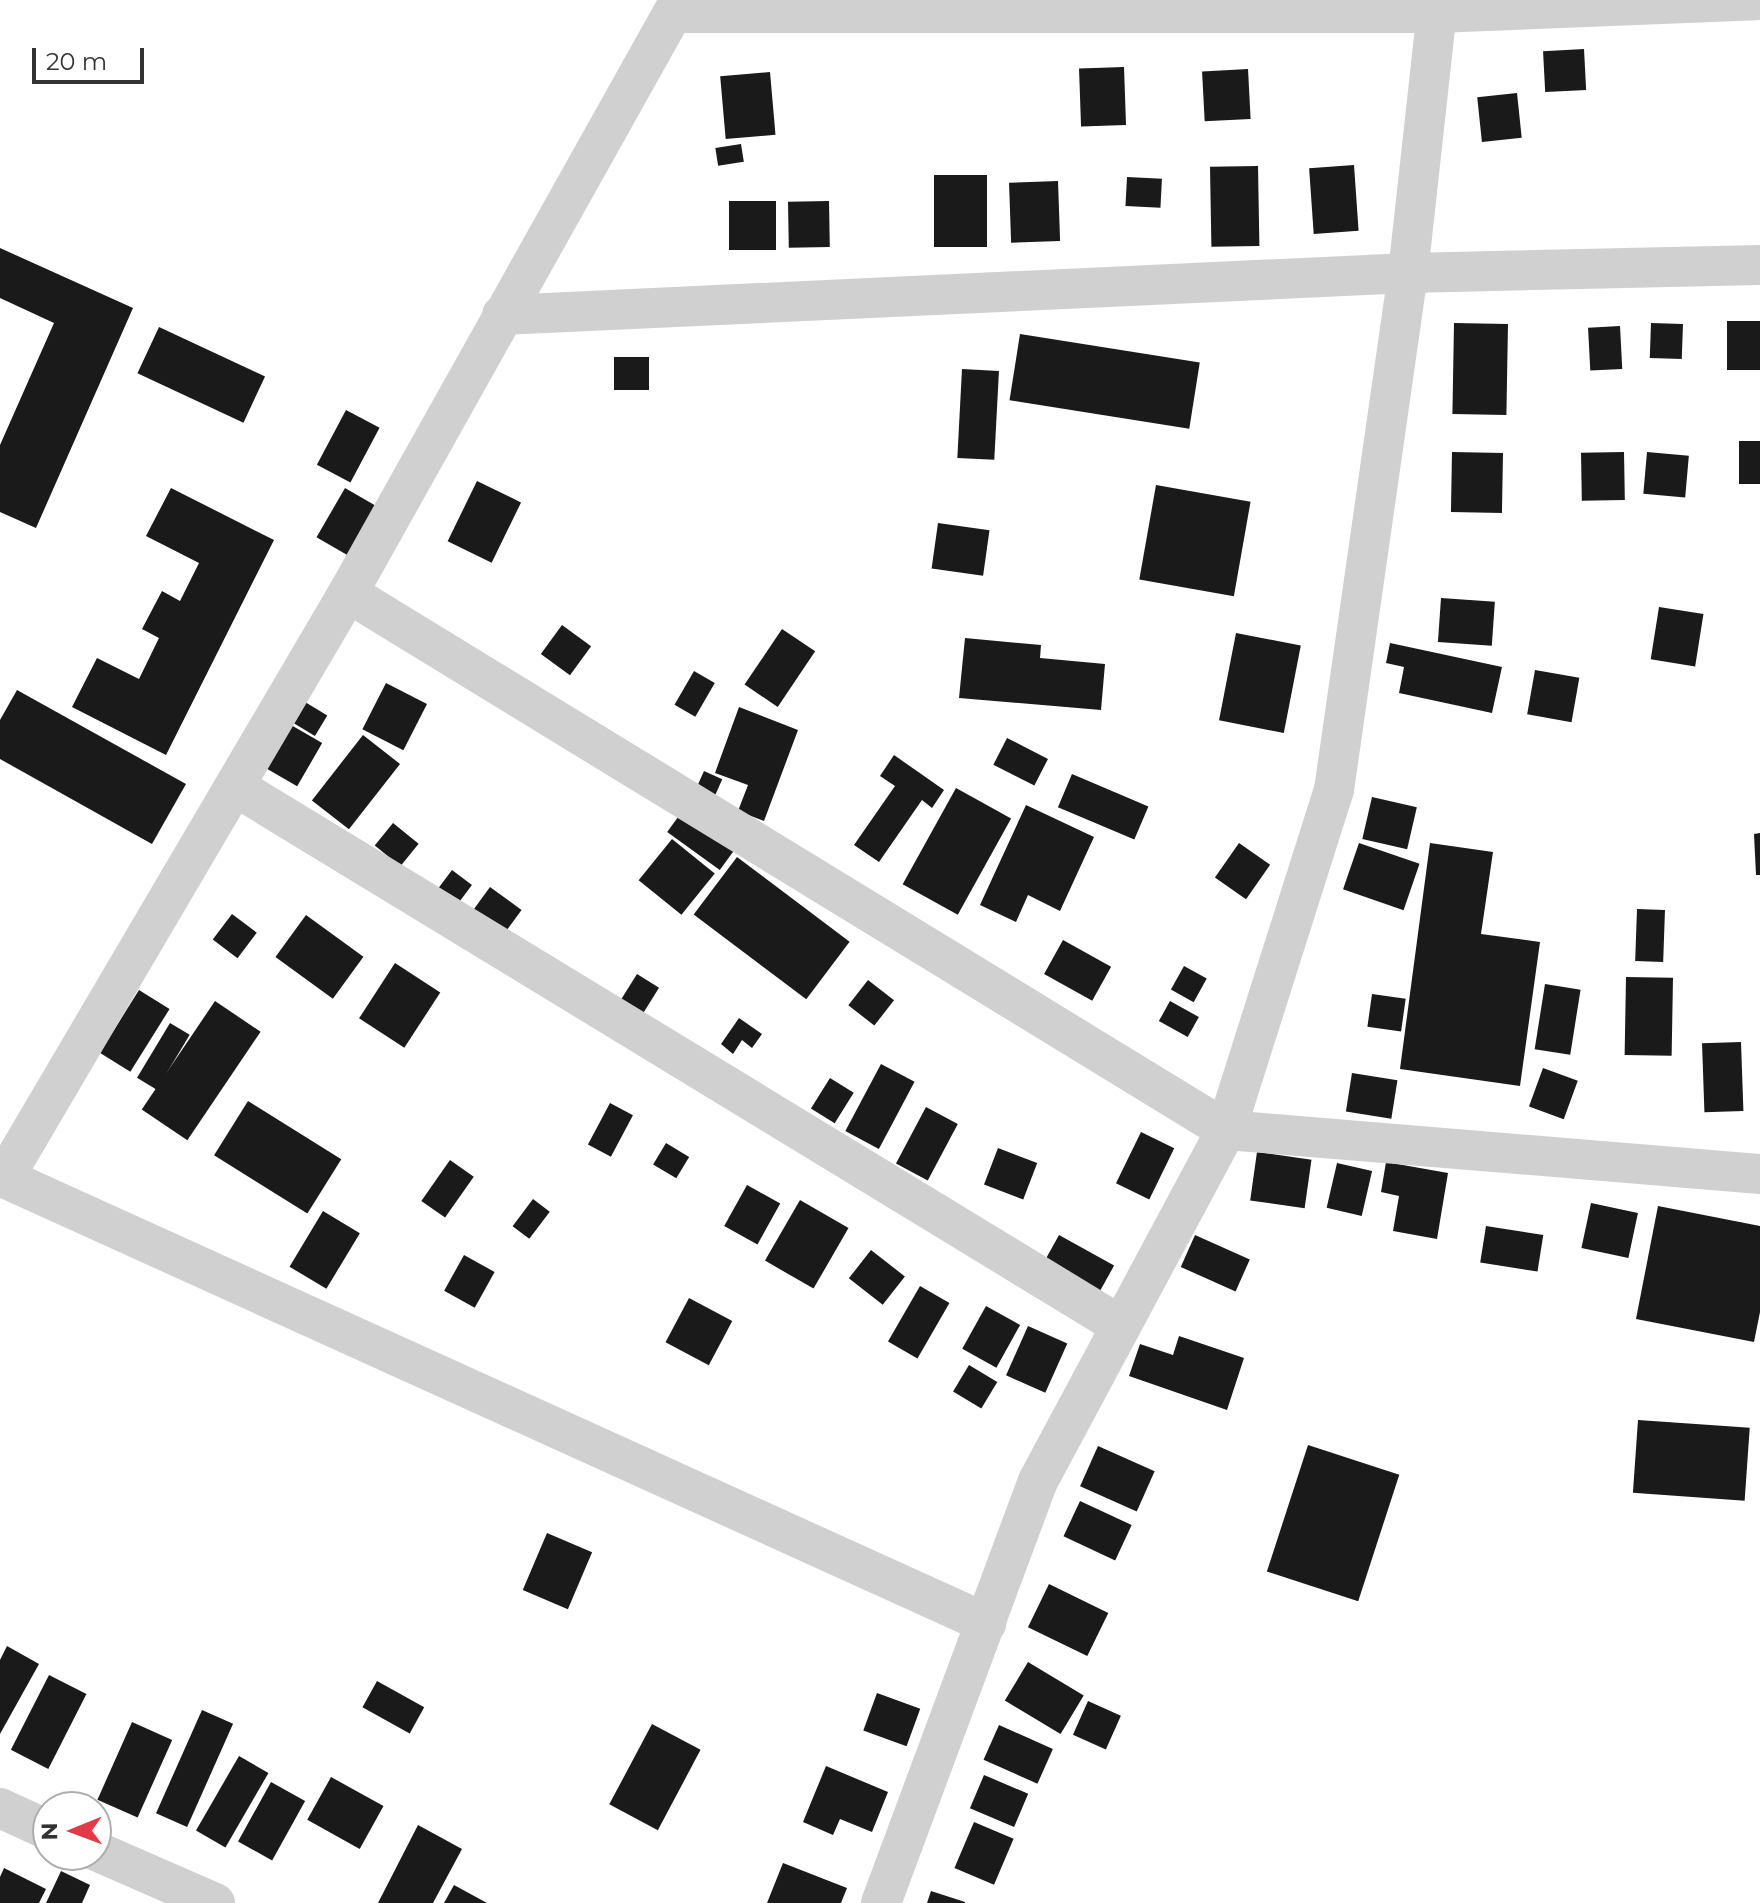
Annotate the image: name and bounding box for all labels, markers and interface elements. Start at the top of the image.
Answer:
scale bar [36,32,148,82]
text: 20 m [46,47,107,76]
north arrow [32,1791,112,1871]
text: N [36,1822,63,1841]

